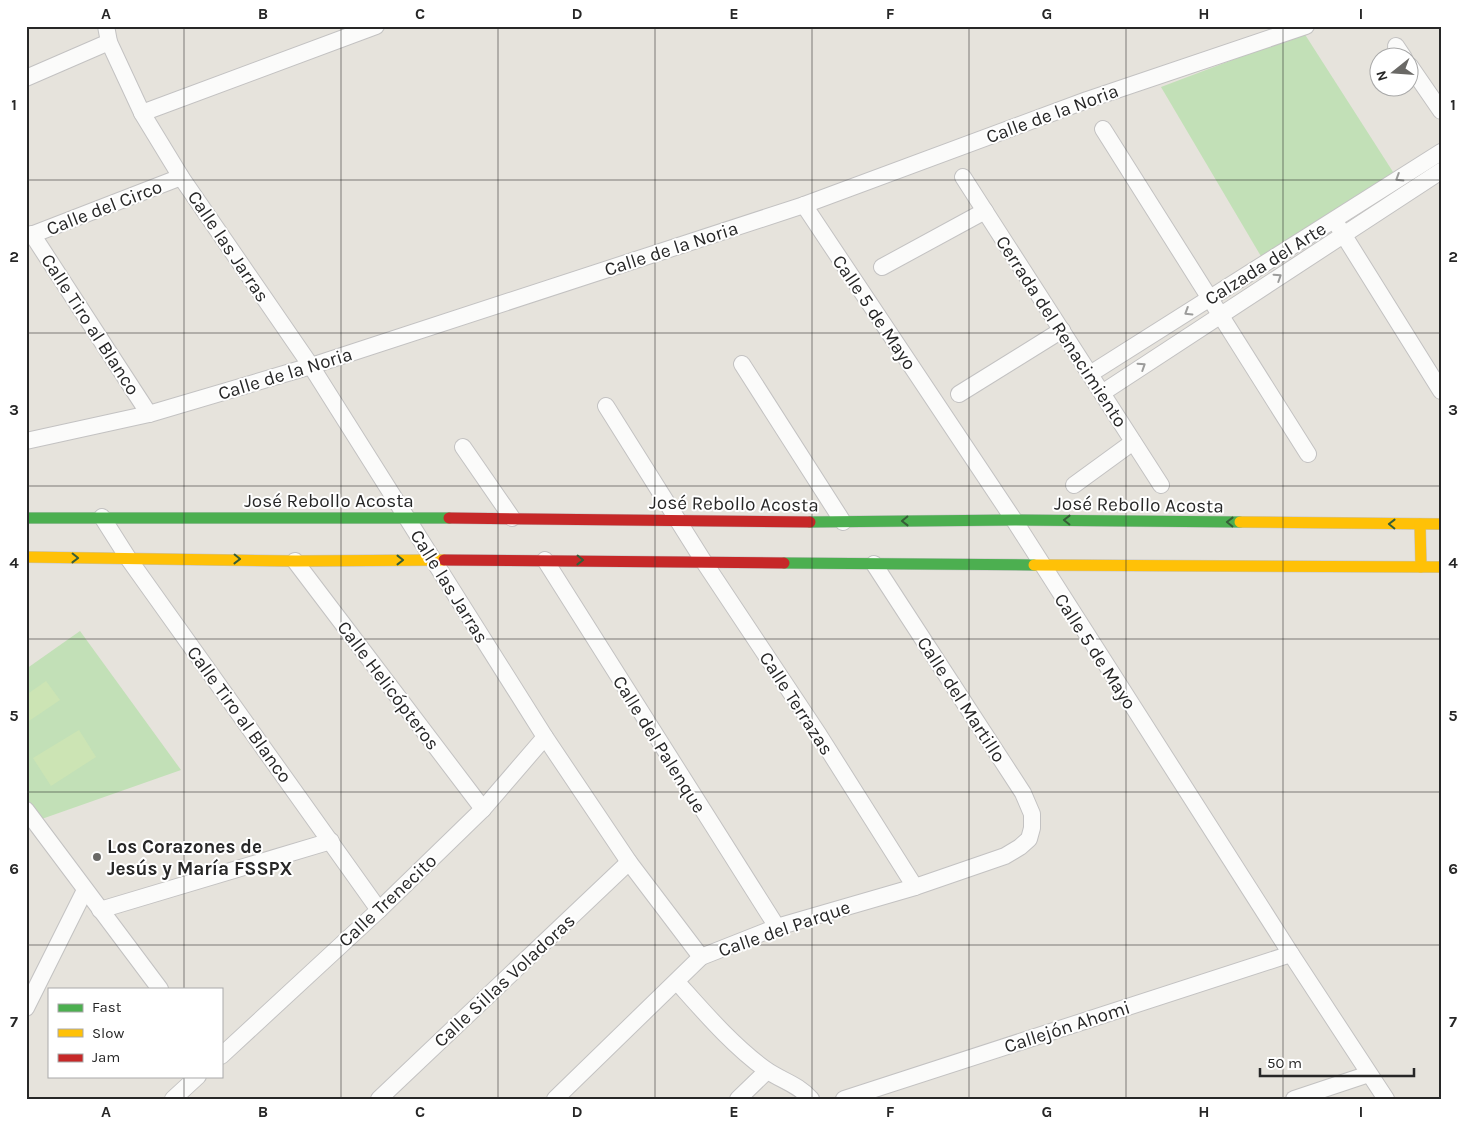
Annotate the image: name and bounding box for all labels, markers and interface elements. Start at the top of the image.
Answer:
text: A [101,4,111,23]
text: B [258,4,268,23]
text: C [415,4,425,23]
text: D [572,4,583,23]
text: E [729,4,739,23]
text: F [886,4,895,23]
text: G [1042,4,1052,23]
text: H [1198,4,1210,23]
text: I [1359,4,1363,23]
north arrow [1370,48,1420,98]
text: N [1372,68,1392,83]
street label: Calle de la Noria [983,80,1122,148]
text: 1 [11,95,17,114]
text: 1 [1450,95,1456,114]
one-way arrow [1396,171,1405,181]
street label: Calle del Circo [43,176,165,240]
street label: Calle las Jarras [183,187,274,306]
street label: Calle de la Noria [602,217,741,281]
street label: Calzada del Arte [1201,218,1330,310]
street label: Cerrada del Renacimiento [991,232,1131,431]
text: 2 [9,247,19,266]
text: 2 [1448,247,1458,266]
street label: Calle Tiro al Blanco [36,250,144,399]
street label: Calle 5 de Mayo [828,251,921,374]
one-way arrow [1273,274,1282,283]
one-way arrow [1185,305,1194,315]
street label: Calle de la Noria [216,343,355,405]
one-way arrow [1137,363,1146,372]
text: 3 [9,400,19,419]
text: 3 [1448,400,1458,419]
street label: José Rebollo Acosta [244,490,414,512]
street label: José Rebollo Acosta [649,492,819,516]
street label: José Rebollo Acosta [1054,493,1224,517]
one-way arrow [1063,515,1071,526]
one-way arrow [900,516,908,526]
one-way arrow [1225,517,1233,527]
one-way arrow [1388,519,1396,529]
street label: Calle las Jarras [405,526,493,647]
text: 4 [9,553,19,572]
one-way arrow [72,553,79,563]
text: 4 [1448,553,1458,572]
one-way arrow [234,554,242,565]
one-way arrow [396,555,404,565]
one-way arrow [576,555,584,565]
street label: Calle 5 de Mayo [1050,590,1141,714]
street label: Calle Helicópteros [333,617,444,754]
street label: Calle del Martillo [912,633,1010,766]
street label: Calle Tiro al Blanco [182,642,296,787]
street label: Calle Terrazas [755,648,838,759]
street label: Calle del Palenque [608,672,710,817]
text: 5 [9,706,19,725]
text: 5 [1448,706,1458,725]
place label: Los Corazones de Jesús y María FSSPX [107,836,293,880]
street label: Calle Trenecito [334,850,441,952]
marker: Los Corazones de Jesús y María FSSPX [91,851,103,863]
text: 6 [9,859,19,878]
text: 6 [1448,859,1458,878]
street label: Calle del Parque [715,896,853,962]
street label: Calle Sillas Voladoras [430,910,580,1052]
legend [48,988,222,1078]
street label: Callejón Ahomi [1002,996,1133,1058]
text: Fast [92,998,122,1016]
text: 7 [10,1012,18,1031]
text: 7 [1449,1012,1457,1031]
text: Slow [92,1024,124,1042]
scale bar [1260,1045,1413,1077]
text: Jam [92,1048,120,1066]
text: 50 m [1267,1054,1302,1072]
text: A [101,1102,111,1121]
text: B [258,1102,268,1121]
text: C [415,1102,425,1121]
text: D [572,1102,583,1121]
text: E [729,1102,739,1121]
text: F [886,1102,895,1121]
text: G [1042,1102,1052,1121]
text: H [1198,1102,1210,1121]
text: I [1359,1102,1363,1121]

